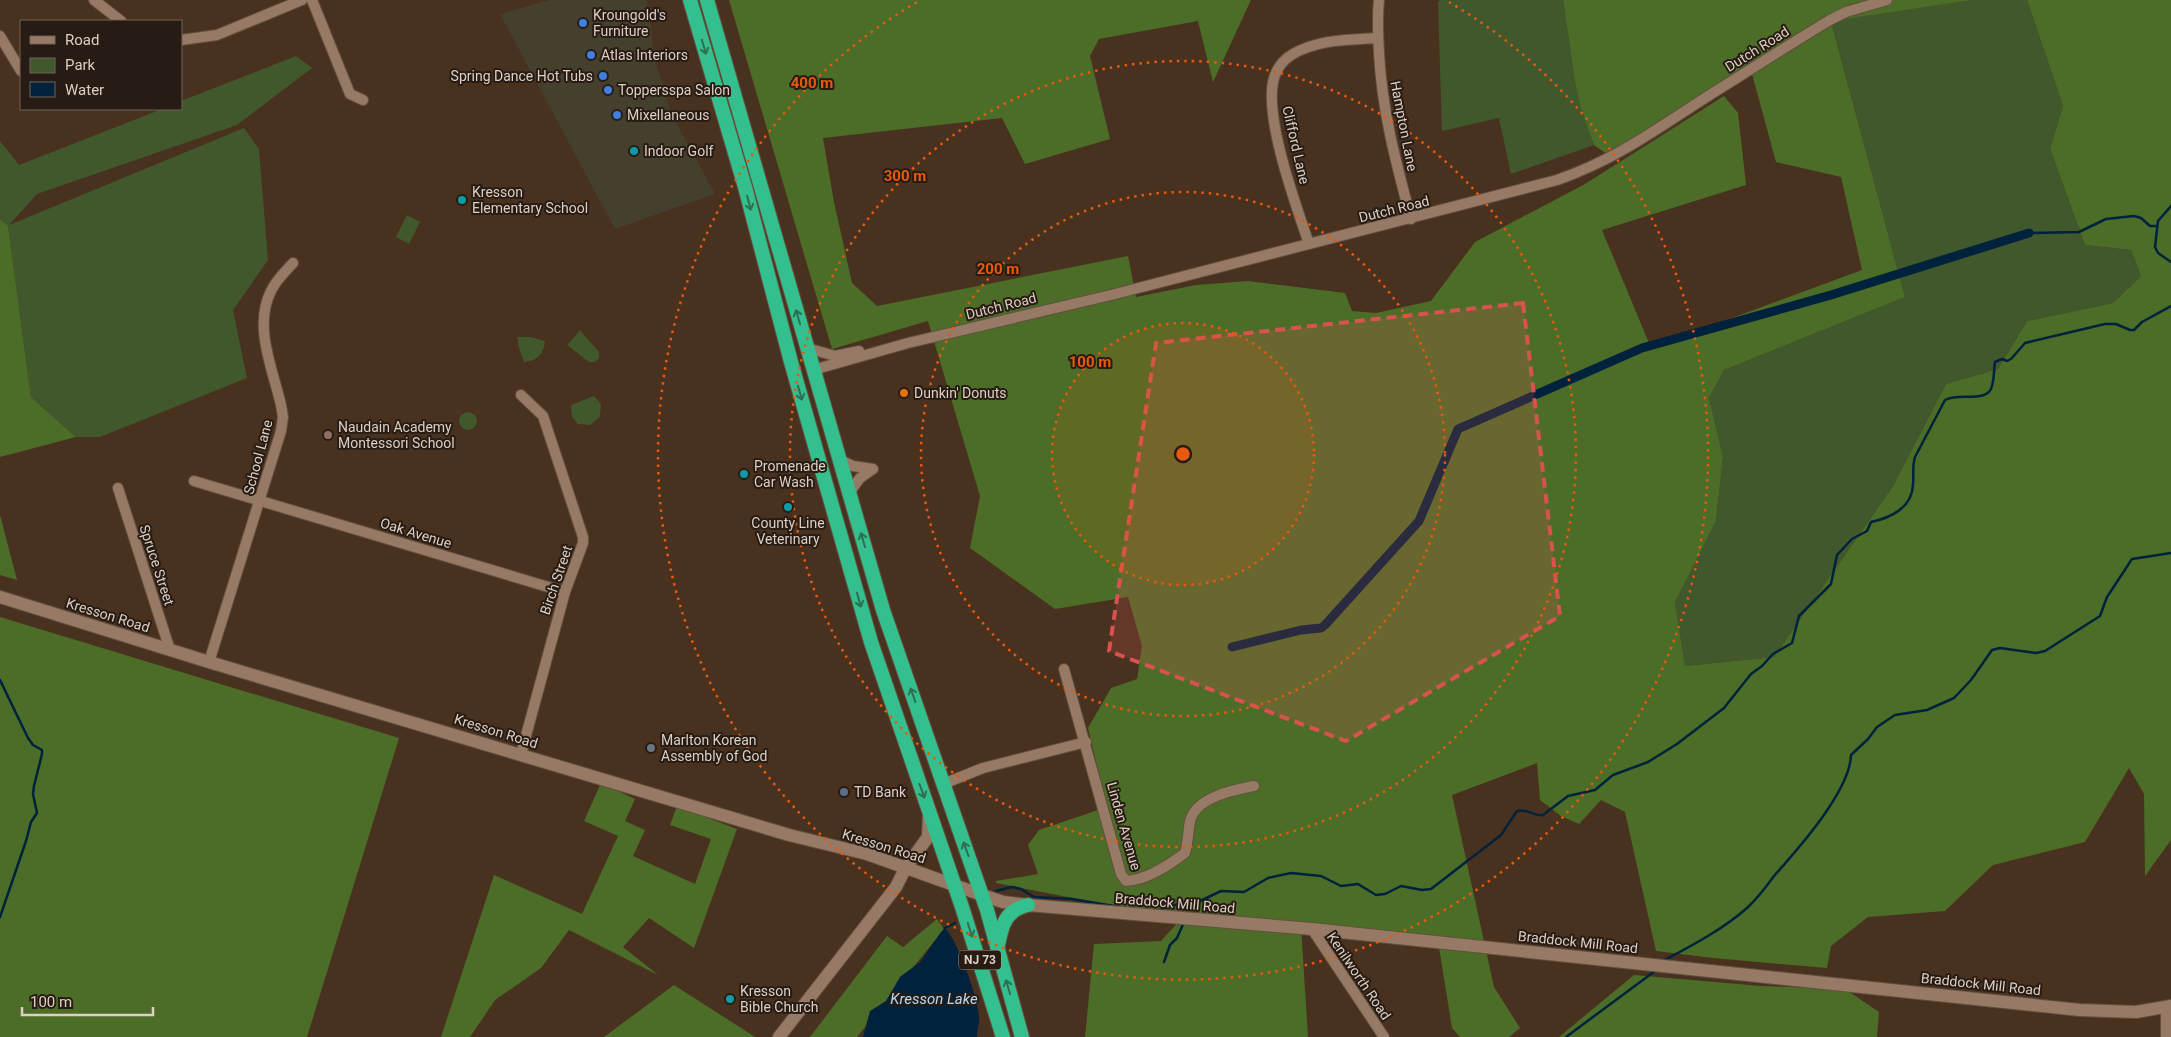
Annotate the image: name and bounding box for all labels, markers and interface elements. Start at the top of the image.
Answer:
place label: Kroungold's Furniture [593,7,666,39]
marker: Kroungold's Furniture [577,17,589,29]
legend [20,20,182,110]
street label: Dutch Road [1722,23,1792,75]
text: Road [65,31,99,49]
one-way arrow [699,38,709,54]
place label: Atlas Interiors [601,47,688,63]
marker: Atlas Interiors [585,49,597,61]
text: Park [65,56,96,74]
place label: Spring Dance Hot Tubs [451,68,593,84]
marker: Spring Dance Hot Tubs [597,70,609,82]
text: 400 m [791,74,833,92]
street label: Hampton Lane [1387,79,1421,173]
text: Water [65,81,104,99]
place label: Toppersspa Salon [618,82,730,98]
marker: Toppersspa Salon [602,84,614,96]
street label: Clifford Lane [1279,104,1313,186]
place label: Mixellaneous [627,107,709,123]
marker: Mixellaneous [611,109,623,121]
place label: Indoor Golf [644,143,714,159]
marker: Indoor Golf [628,145,640,157]
text: 300 m [884,167,926,185]
place label: Kresson Elementary School [472,184,588,216]
street label: Dutch Road [1357,193,1431,225]
marker: Kresson Elementary School [456,194,468,206]
one-way arrow [745,194,755,210]
text: 200 m [977,260,1019,278]
street label: Dutch Road [964,290,1038,322]
one-way arrow [793,310,803,326]
text: 100 m [1069,353,1111,371]
one-way arrow [796,385,805,401]
place label: Dunkin' Donuts [914,385,1007,401]
marker: Dunkin' Donuts [898,387,910,399]
street label: School Lane [240,418,276,496]
place label: Naudain Academy Montessori School [338,419,455,451]
marker: Naudain Academy Montessori School [322,429,334,441]
centre of rings [1174,445,1192,463]
place label: Promenade Car Wash [754,458,826,490]
marker: Promenade Car Wash [738,468,750,480]
marker: County Line Veterinary [782,501,794,513]
street label: Oak Avenue [378,515,454,551]
place label: County Line Veterinary [751,515,825,547]
street label: Spruce Street [136,523,178,608]
one-way arrow [858,533,868,549]
street label: Birch Street [537,543,575,617]
one-way arrow [854,592,864,608]
street label: Kresson Road [64,595,152,635]
one-way arrow [907,687,917,703]
street label: Kresson Road [452,711,540,751]
place label: Marlton Korean Assembly of God [661,732,767,764]
marker: Marlton Korean Assembly of God [645,742,657,754]
street label: Linden Avenue [1104,780,1144,872]
one-way arrow [918,783,927,799]
place label: TD Bank [854,784,907,800]
marker: TD Bank [838,786,850,798]
street label: Kresson Road [840,826,928,866]
one-way arrow [961,842,970,857]
street label: Braddock Mill Road [1114,890,1236,916]
one-way arrow [965,922,975,938]
street label: Braddock Mill Road [1517,928,1639,956]
street label: Kenilworth Road [1324,929,1394,1023]
road number: NJ 73 [959,950,1001,970]
street label: Braddock Mill Road [1920,970,2042,998]
one-way arrow [1002,979,1012,995]
place label: Kresson Bible Church [740,983,818,1015]
scale bar [22,984,154,1016]
water label: Kresson Lake [890,990,978,1008]
text: 100 m [30,993,72,1011]
marker: Kresson Bible Church [724,993,736,1005]

